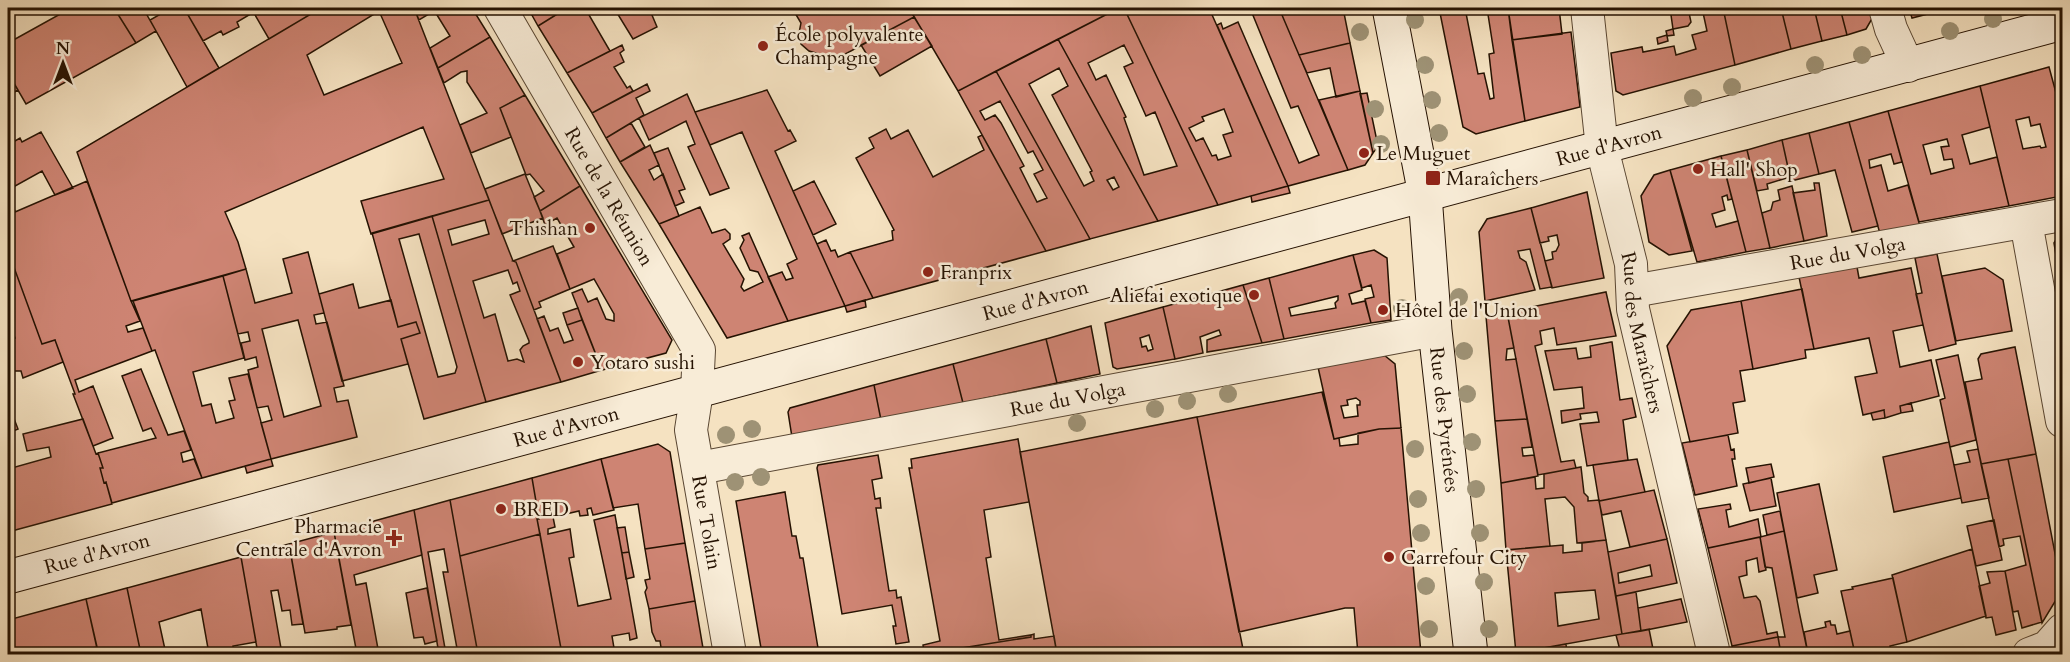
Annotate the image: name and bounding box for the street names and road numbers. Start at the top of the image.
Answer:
street label: Rue d'Avron [1553,118,1665,172]
street label: Rue de la Réunion [559,122,661,271]
street label: Rue du Volga [1788,229,1908,276]
street label: Rue des Maraîchers [1615,249,1670,416]
street label: Rue d'Avron [979,273,1092,327]
street label: Rue des Pyrénées [1423,345,1466,494]
street label: Rue du Volga [1008,375,1128,423]
street label: Rue d'Avron [510,399,622,454]
street label: Rue Tolain [686,473,729,572]
street label: Rue d'Avron [41,526,153,580]

